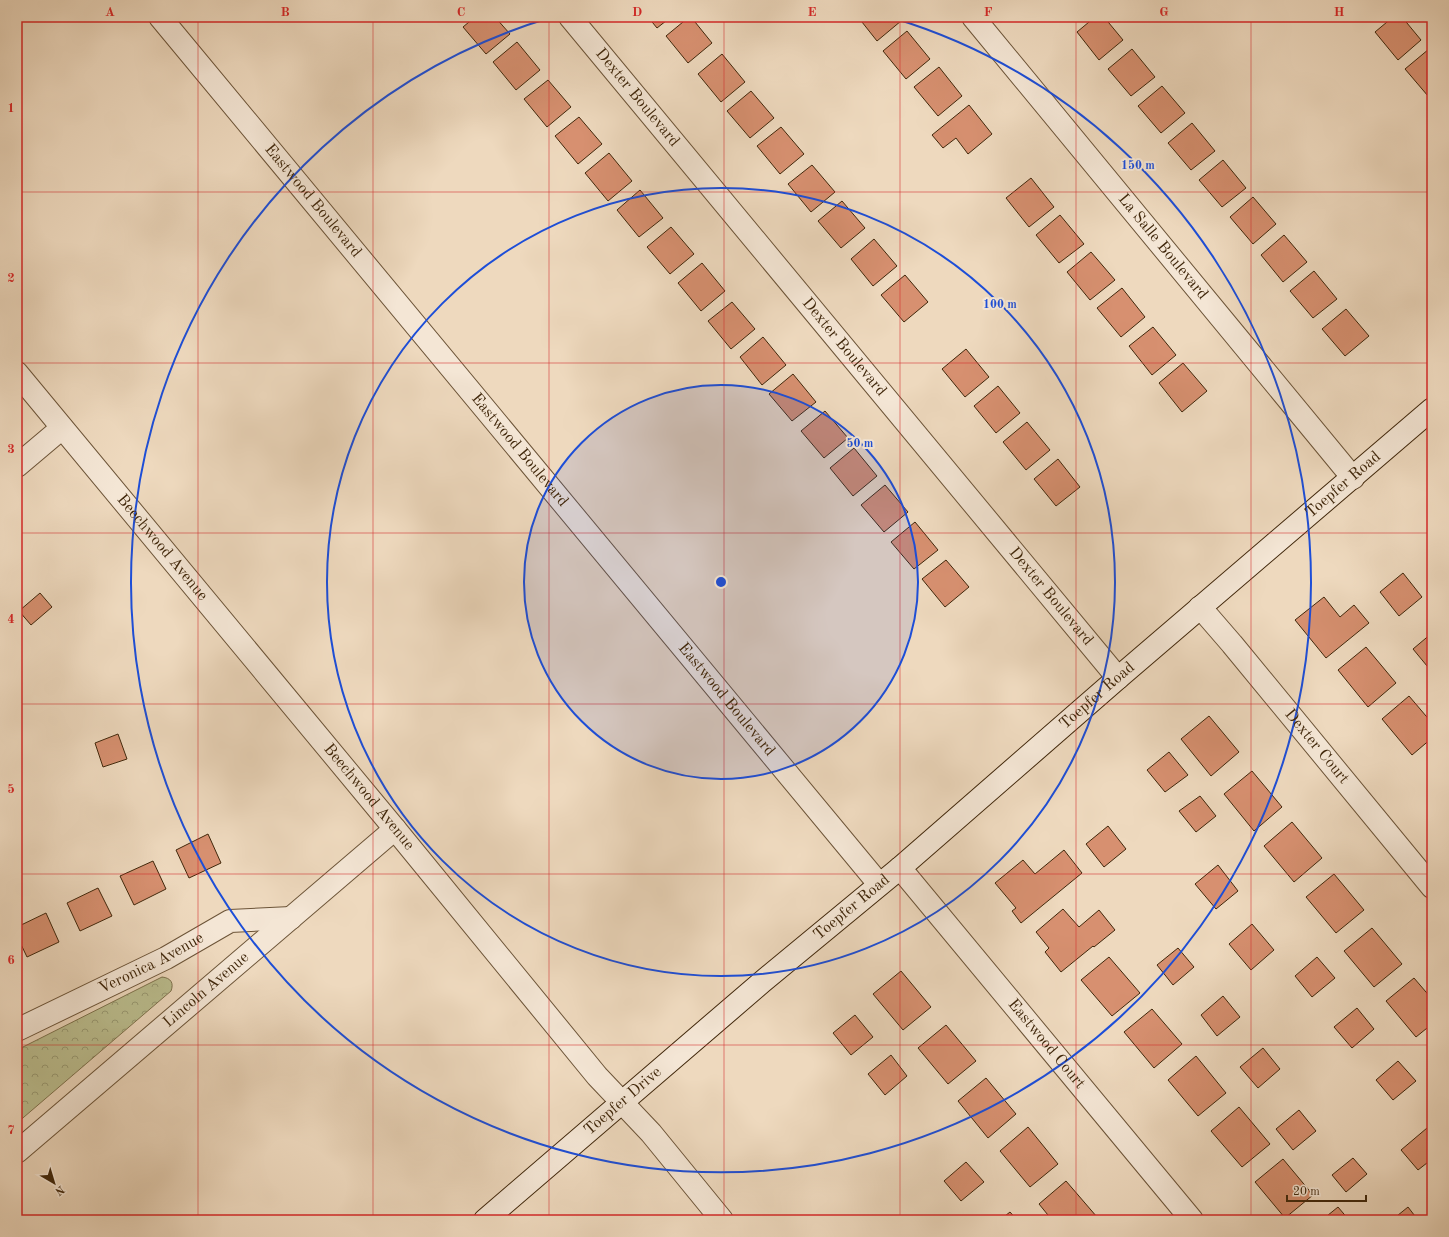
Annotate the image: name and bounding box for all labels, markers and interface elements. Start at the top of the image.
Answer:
text: A [105,6,115,19]
text: B [280,6,290,19]
text: C [457,6,465,19]
text: D [632,6,642,19]
text: E [808,6,817,19]
text: F [984,6,993,19]
text: G [1159,6,1169,19]
text: H [1334,6,1345,19]
street label: Dexter Boulevard [592,46,682,150]
text: 1 [7,102,15,115]
street label: Eastwood Boulevard [261,141,364,261]
text: 150 m [1121,159,1155,172]
street label: La Salle Boulevard [1115,191,1211,303]
text: 2 [7,272,15,285]
street label: Dexter Boulevard [799,295,889,399]
text: 100 m [983,299,1017,311]
street label: Eastwood Boulevard [468,391,571,510]
text: 50 m [847,437,874,450]
text: 3 [7,443,15,456]
street label: Toepfer Road [1303,449,1384,521]
street label: Beechwood Avenue [113,492,210,604]
street label: Dexter Boulevard [1005,545,1096,649]
centre of rings [714,575,728,589]
text: 4 [7,613,15,626]
street label: Eastwood Boulevard [675,640,778,759]
street label: Toepfer Road [1057,659,1138,733]
street label: Dexter Court [1281,706,1352,788]
street label: Beechwood Avenue [320,741,417,853]
text: 5 [7,783,15,796]
street label: Toepfer Road [811,872,893,944]
street label: Veronica Avenue [96,930,207,997]
street label: Lincoln Avenue [160,949,252,1031]
text: 6 [7,954,15,967]
street label: Eastwood Court [1005,996,1088,1092]
street label: Toepfer Drive [581,1064,665,1139]
text: 7 [7,1124,15,1137]
north arrow [34,1163,74,1203]
scale bar [1287,1177,1366,1203]
text: N [52,1183,66,1197]
text: 20 m [1293,1186,1320,1198]

